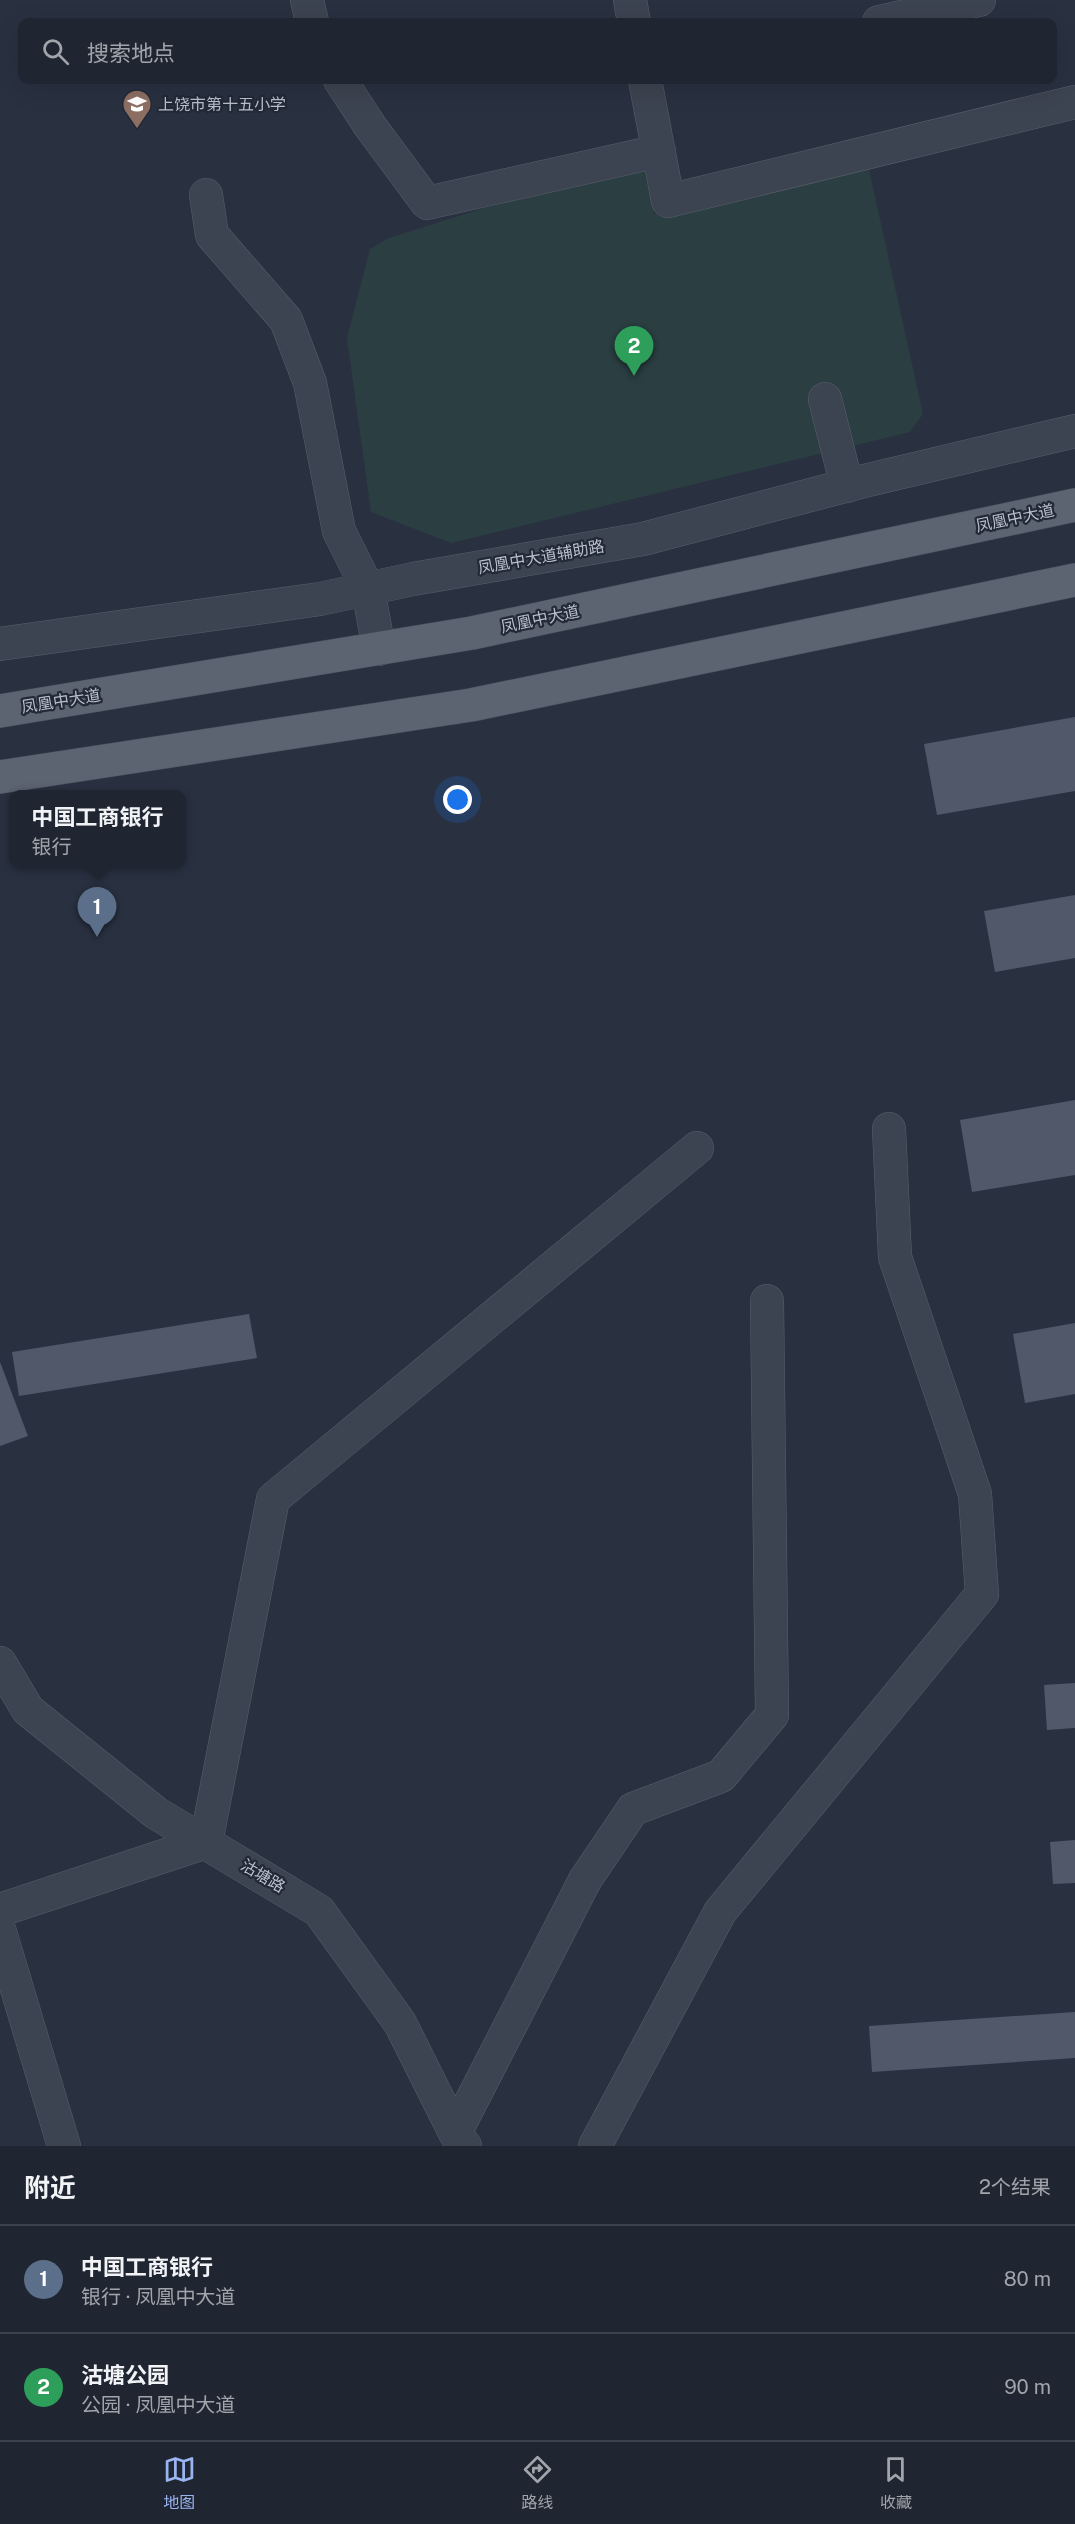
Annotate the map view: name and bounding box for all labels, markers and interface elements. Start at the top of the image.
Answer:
search box [18,18,1057,84]
icon: search [39,35,72,68]
text: 搜索地点 [87,40,175,66]
school or university icon: 上饶市第十五小学 [121,88,153,130]
place label: 上饶市第十五小学 [158,95,286,114]
pin: 2 [614,326,654,376]
street label: 凤凰中大道 [974,500,1056,536]
street label: 凤凰中大道辅助路 [476,537,606,577]
street label: 凤凰中大道 [499,601,581,637]
street label: 凤凰中大道 [20,685,102,717]
your location [443,785,472,814]
popup [9,790,186,868]
text: 中国工商银行 [31,804,164,830]
text: 银行 [31,835,71,859]
pin: 1 [78,888,116,937]
street label: 沽塘路 [238,1855,288,1897]
text: 附近 [24,2172,76,2203]
text: 2个结果 [979,2175,1051,2199]
text: 中国工商银行 [81,2254,213,2280]
text: 1 [39,2267,48,2291]
text: 80 m [1004,2267,1051,2291]
text: 银行 · 凤凰中大道 [81,2285,235,2309]
text: 沽塘公园 [81,2362,169,2388]
text: 2 [37,2375,50,2399]
text: 90 m [1004,2375,1051,2399]
text: 公园 · 凤凰中大道 [81,2393,235,2417]
tab: 地图 [163,2453,196,2513]
tab: 路线 [521,2453,554,2513]
tab: 收藏 [879,2453,912,2513]

